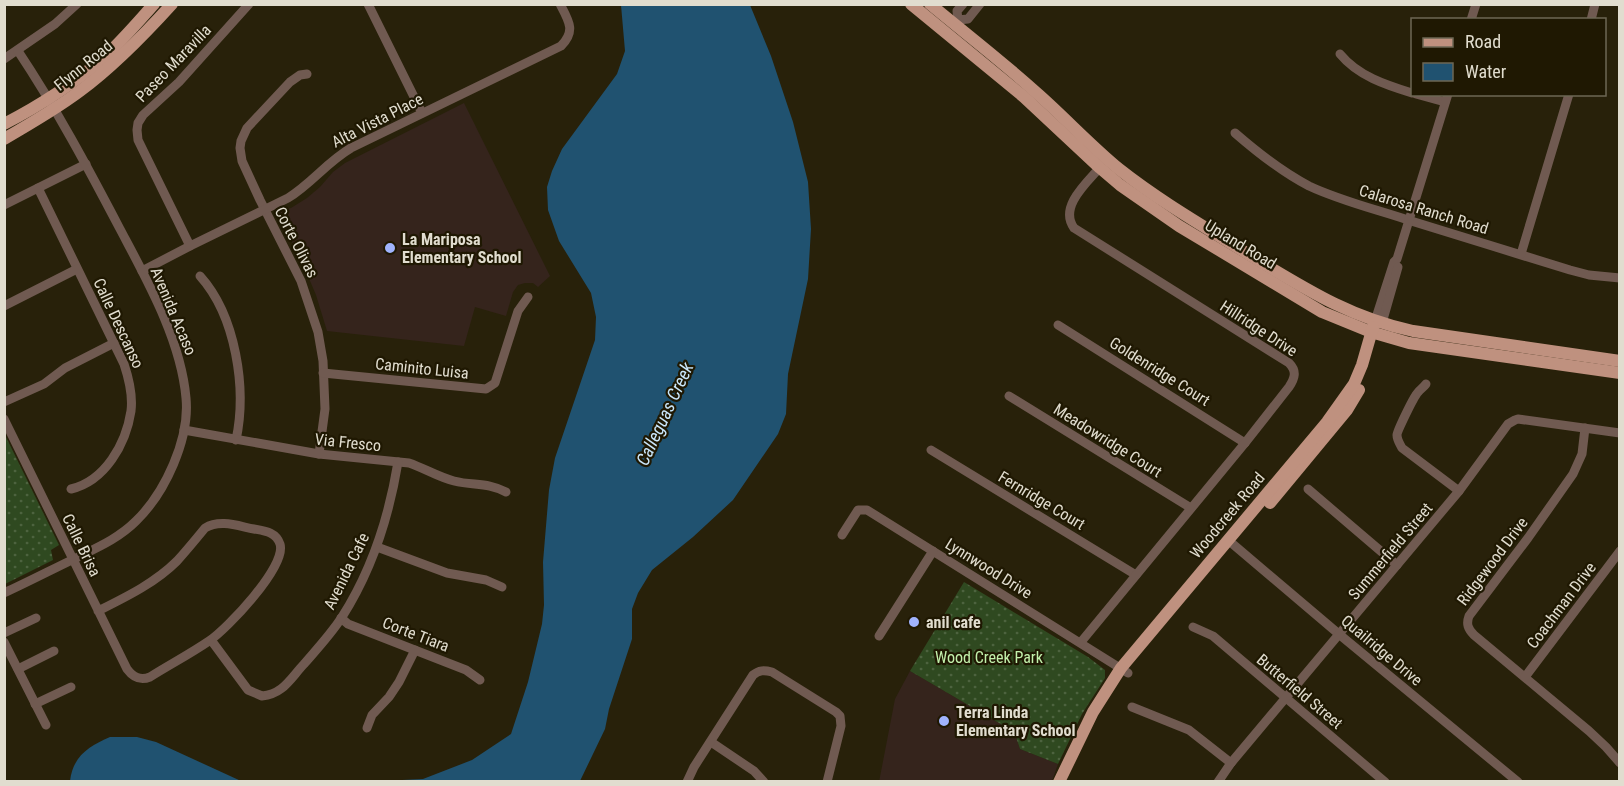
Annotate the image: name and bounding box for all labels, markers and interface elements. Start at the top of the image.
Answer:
legend [1411,18,1606,96]
street label: Paseo Maravilla [132,21,215,106]
text: Road [1465,31,1501,52]
street label: Flynn Road [50,36,116,95]
text: Water [1465,61,1507,82]
street label: Alta Vista Place [328,89,426,152]
street label: Calarosa Ranch Road [1357,181,1491,238]
street label: Corte Olivas [271,204,322,281]
street label: Upland Road [1202,216,1280,273]
place label: La Mariposa Elementary School [402,230,521,267]
marker: La Mariposa Elementary School [383,241,397,255]
street label: Avenida Acaso [147,265,201,358]
street label: Calle Descanso [89,275,148,371]
street label: Hillridge Drive [1216,296,1301,360]
street label: Goldenridge Court [1106,333,1214,410]
street label: Caminito Luisa [374,354,470,383]
water label: Calleguas Creek [632,358,698,469]
street label: Meadowridge Court [1050,400,1166,481]
street label: Via Fresco [314,430,382,455]
street label: Fernridge Court [995,467,1089,534]
street label: Woodcreek Road [1186,469,1269,562]
street label: Summerfield Street [1344,499,1437,604]
street label: Calle Brisa [58,511,105,580]
street label: Ridgewood Drive [1453,513,1532,609]
street label: Avenida Cafe [320,530,373,613]
street label: Lynnwood Drive [942,534,1036,603]
street label: Coachman Drive [1523,558,1600,652]
street label: Quailridge Drive [1337,611,1426,690]
street label: Corte Tiara [380,613,452,656]
place label: anil cafe [926,613,981,632]
marker: anil cafe [907,615,921,629]
park label: Wood Creek Park [935,648,1044,667]
street label: Butterfield Street [1253,650,1347,733]
place label: Terra Linda Elementary School [956,703,1075,740]
marker: Terra Linda Elementary School [937,714,951,728]

